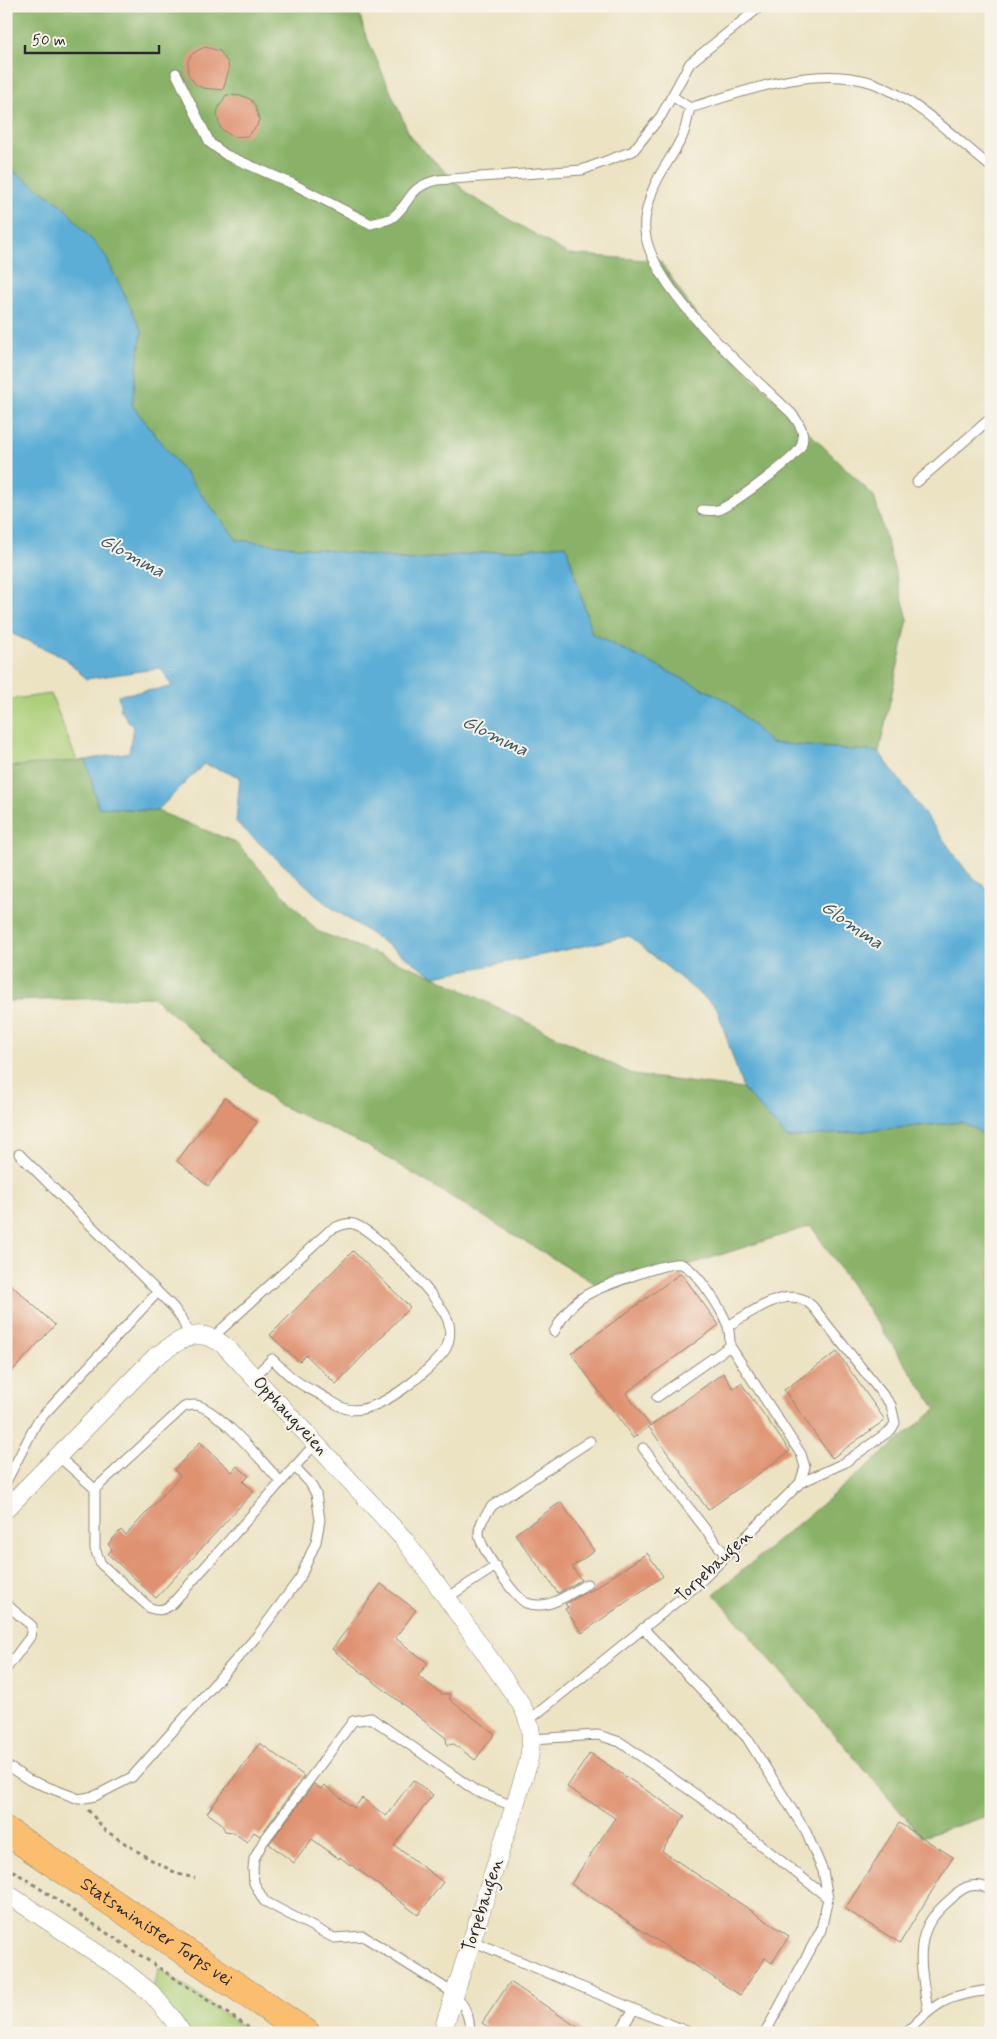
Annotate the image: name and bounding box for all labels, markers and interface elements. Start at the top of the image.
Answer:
scale bar [25,22,159,54]
text: 50 m [32,31,66,51]
water label: Glomma [95,528,169,584]
water label: Glomma [458,709,533,763]
water label: Glomma [816,895,889,956]
street label: Opphaugveien [247,1371,333,1461]
street label: Torpebaugen [670,1524,759,1609]
street label: Torpebaugen [457,1855,511,1956]
street label: Statsminister Torps vei [75,1872,237,1992]

